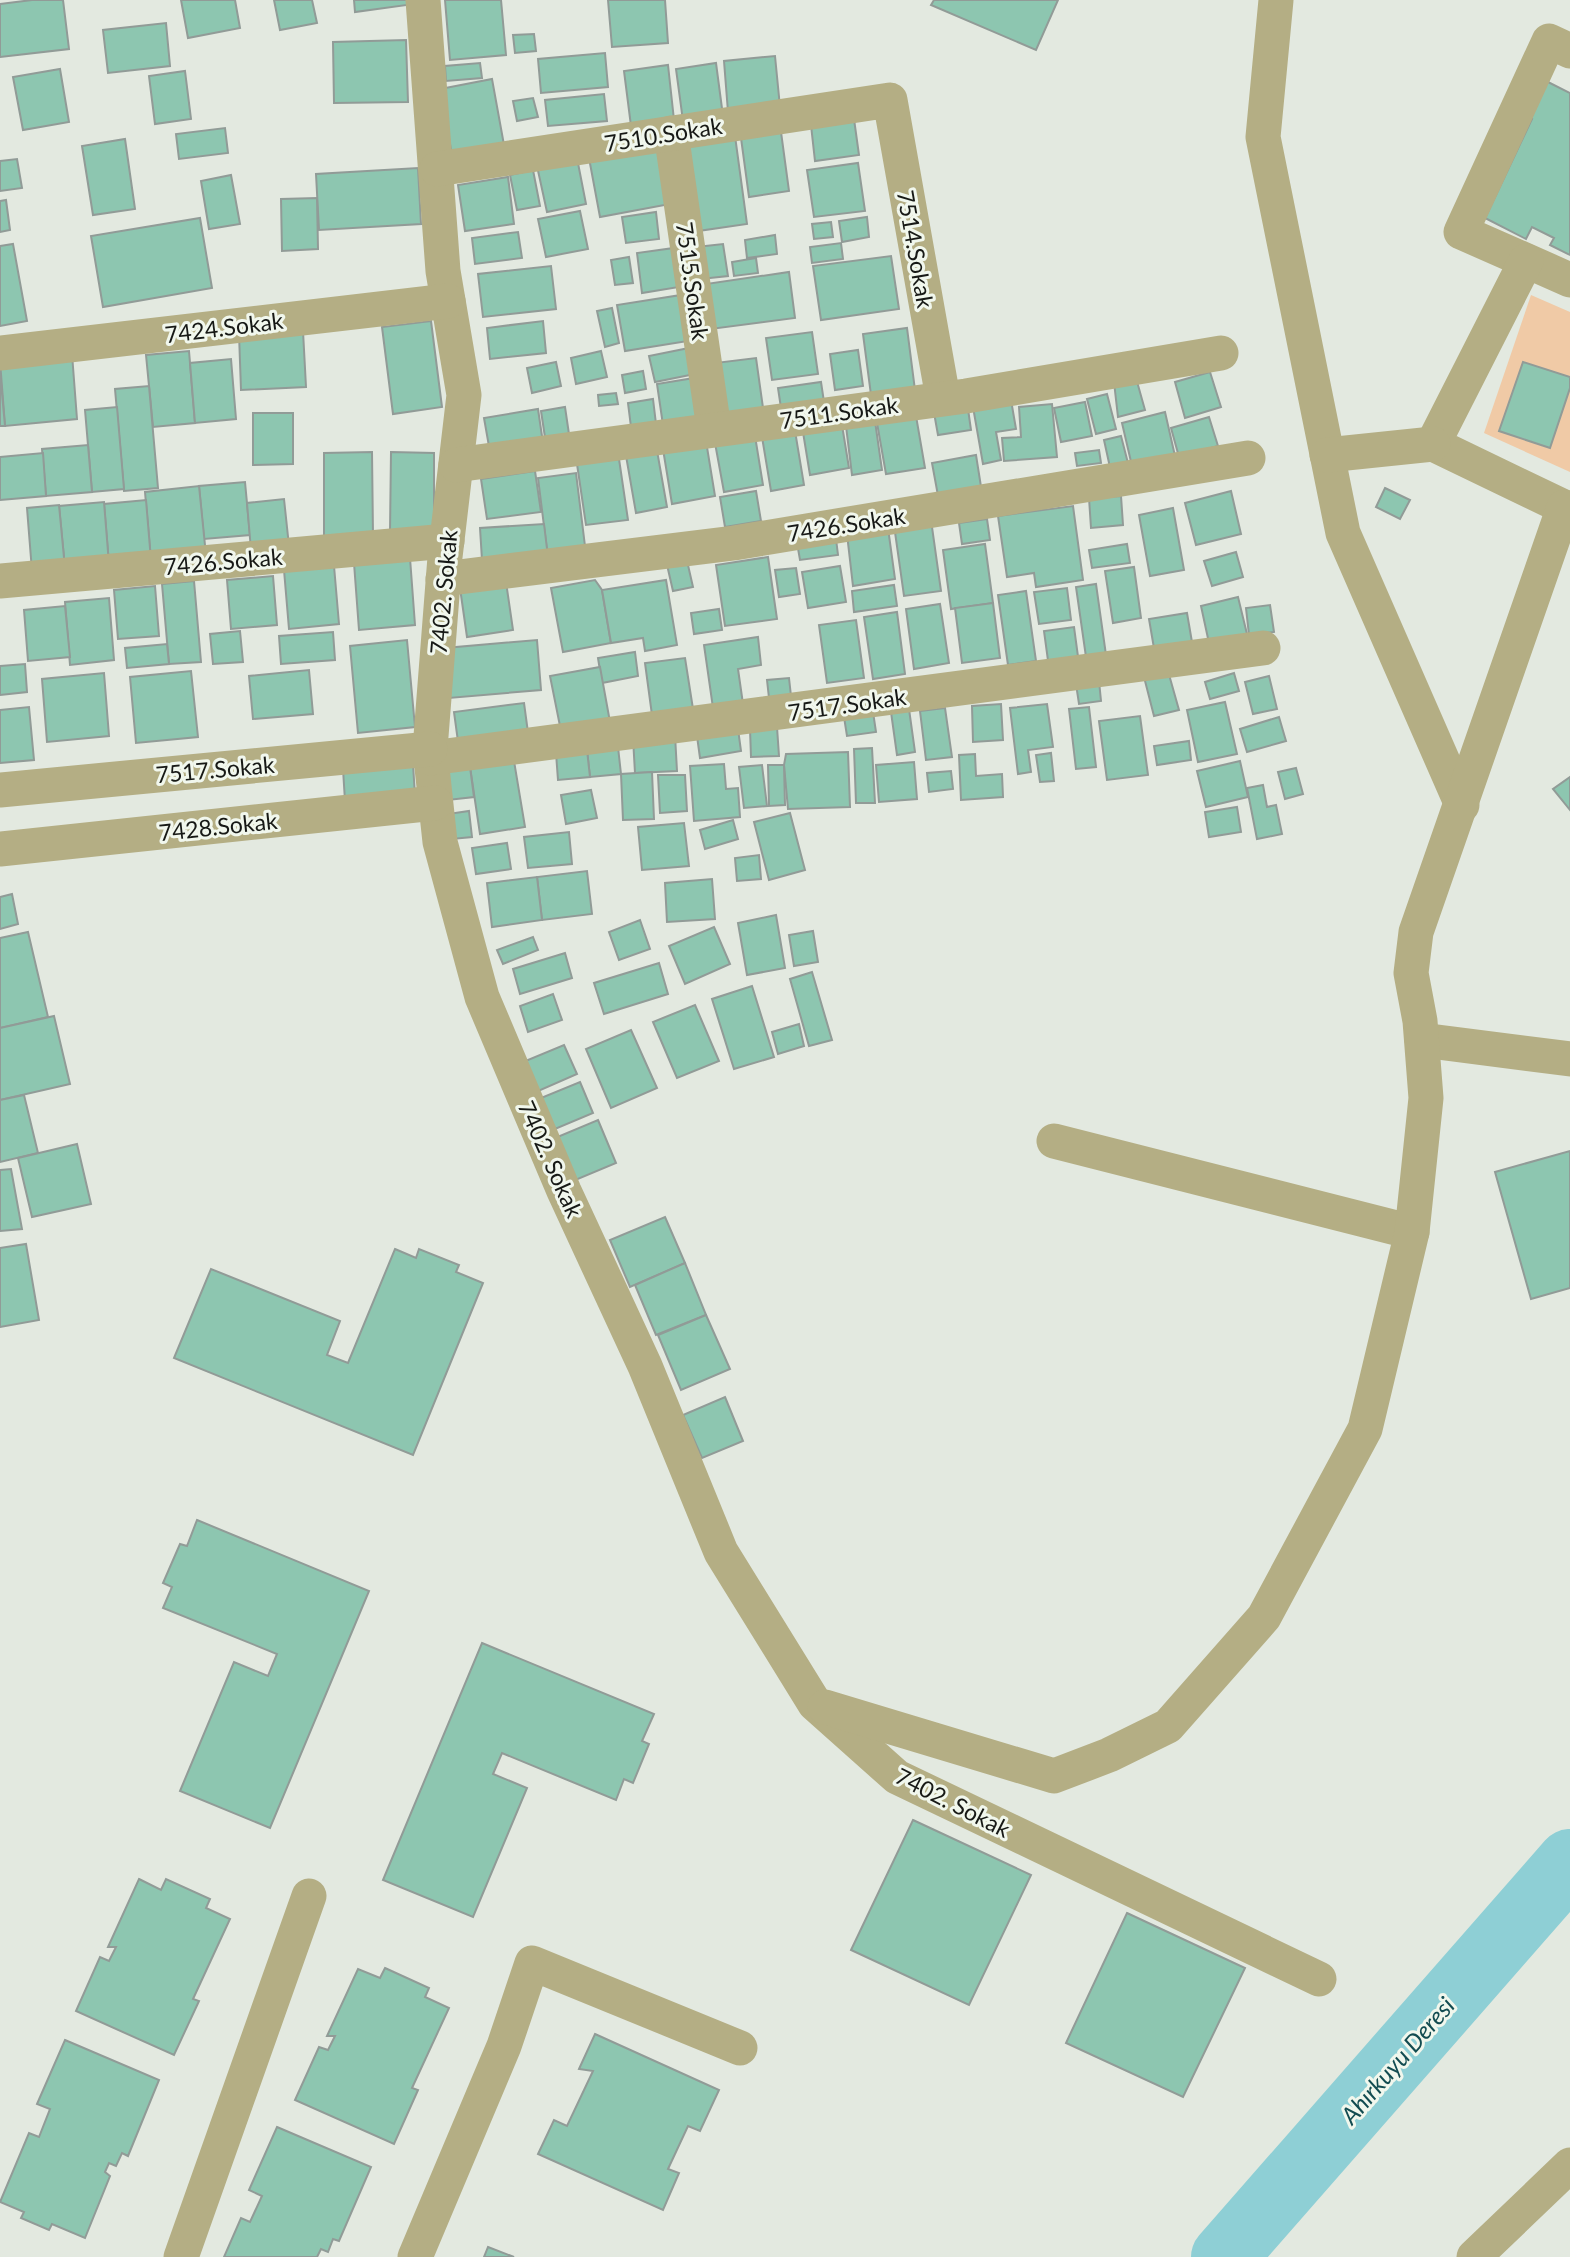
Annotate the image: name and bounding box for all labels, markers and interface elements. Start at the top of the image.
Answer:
street label: 7510.Sokak [602,111,724,157]
street label: 7514.Sokak [892,188,940,310]
street label: 7515.Sokak [671,220,715,342]
street label: 7424.Sokak [163,306,285,348]
street label: 7511.Sokak [778,390,900,434]
street label: 7426.Sokak [785,501,907,547]
street label: 7402. Sokak [424,528,462,655]
street label: 7426.Sokak [162,542,284,580]
street label: 7517.Sokak [786,682,908,726]
street label: 7517.Sokak [154,750,276,788]
street label: 7428.Sokak [157,806,279,846]
street label: 7402. Sokak [513,1096,589,1222]
street label: 7402. Sokak [891,1761,1015,1843]
water label: Ahırkuyu Deresi [1333,1990,1460,2130]

